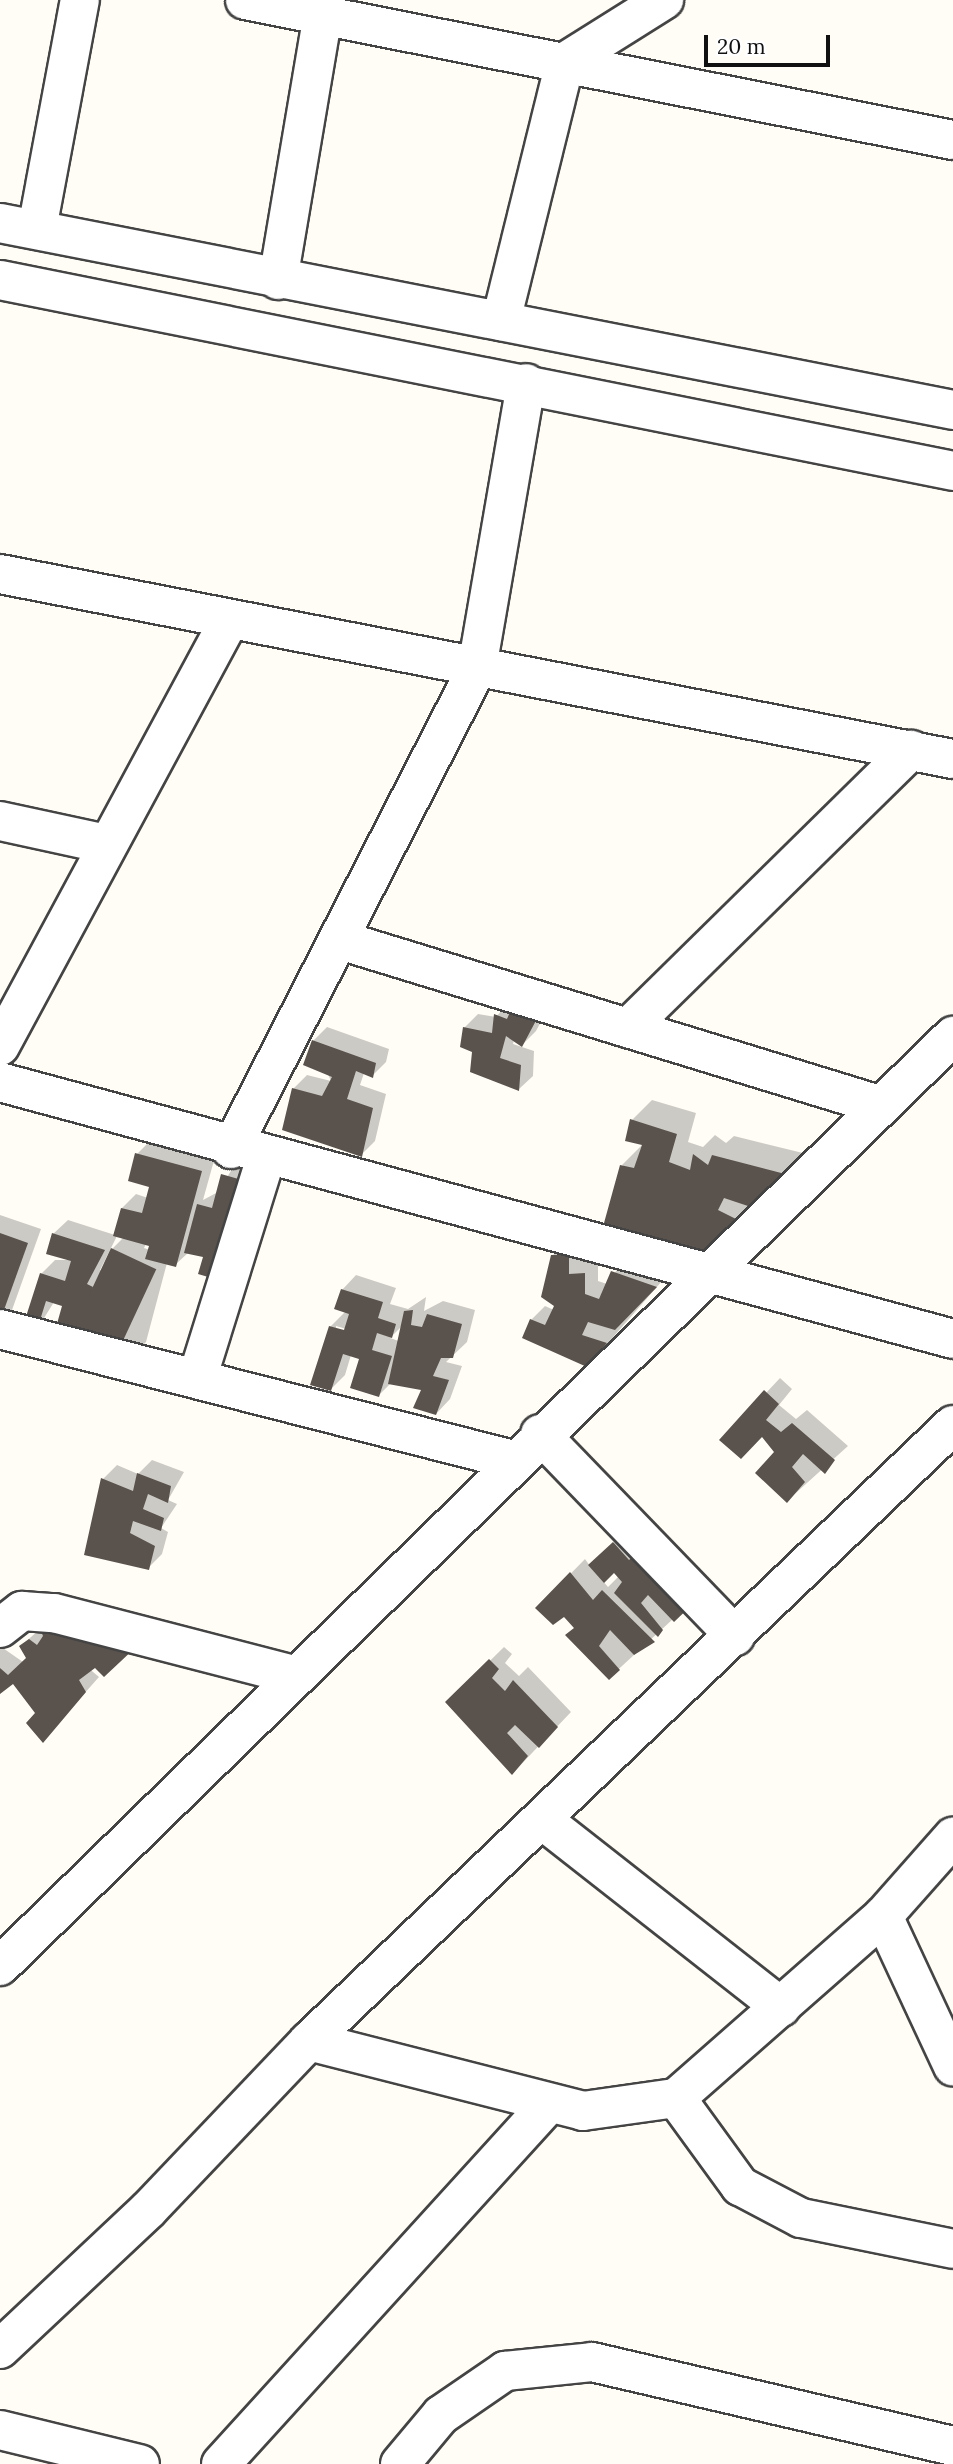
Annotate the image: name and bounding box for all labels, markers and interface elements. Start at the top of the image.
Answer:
scale bar [708,21,834,65]
text: 20 m [717,33,766,60]

